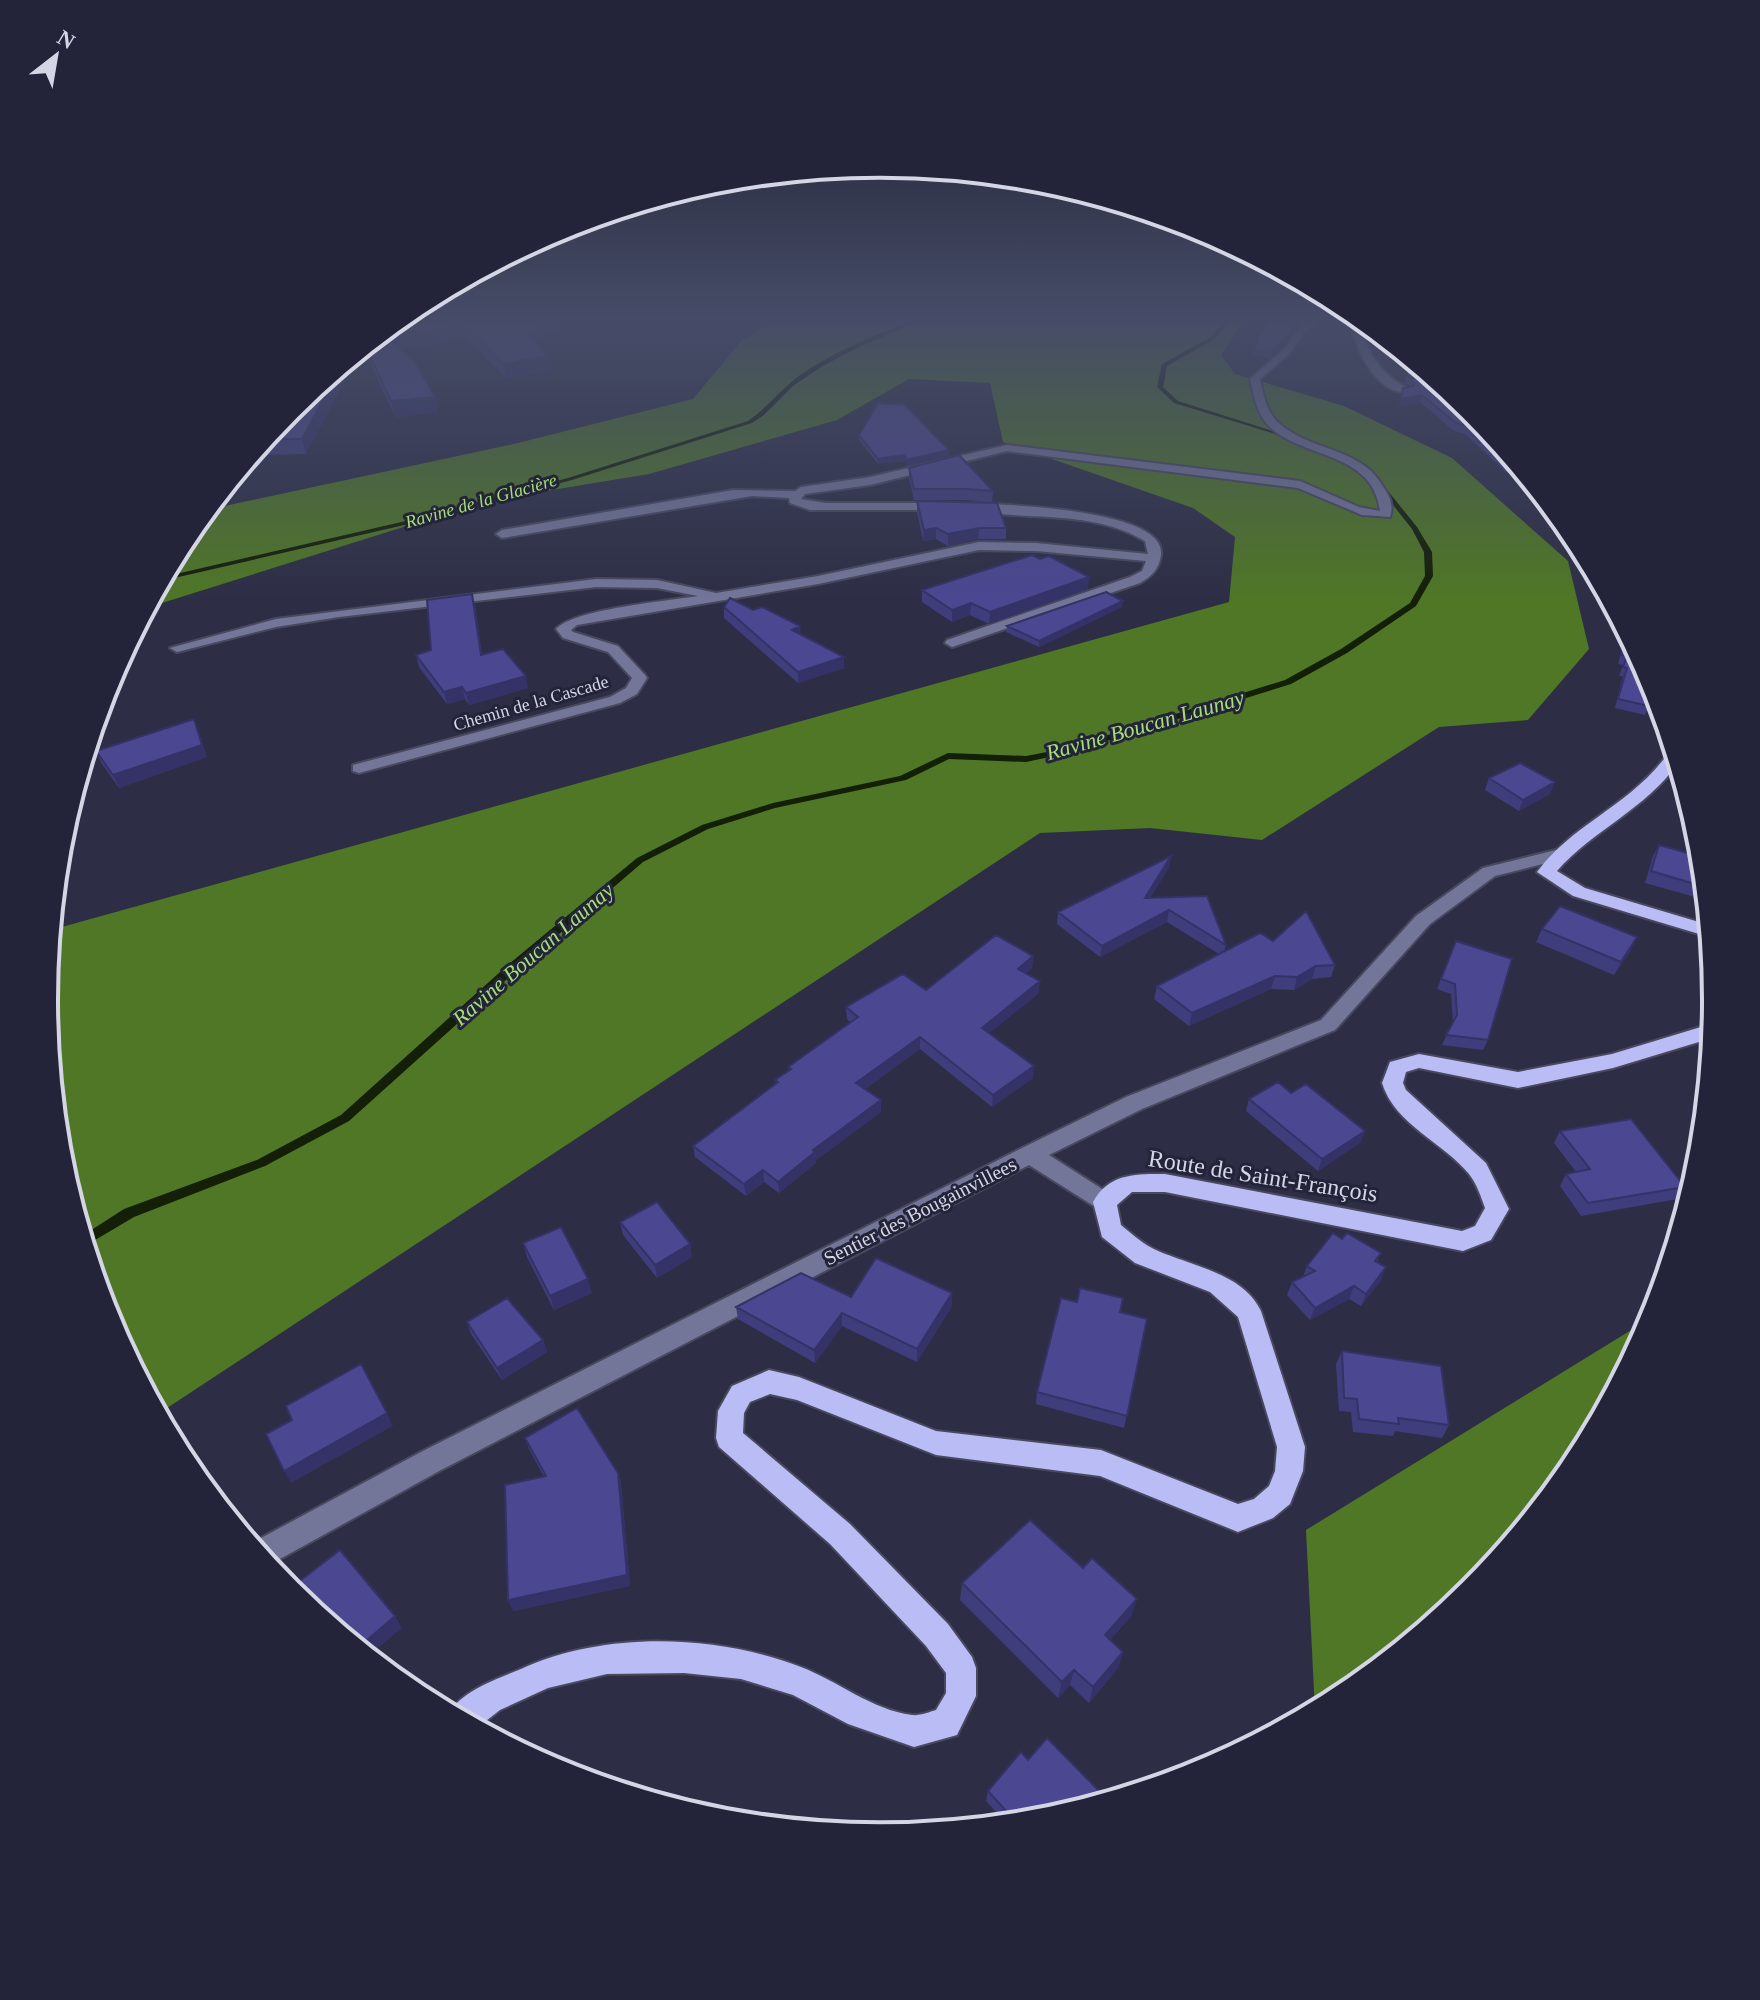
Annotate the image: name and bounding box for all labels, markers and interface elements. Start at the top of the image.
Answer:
north arrow [16,16,96,96]
text: N [53,24,79,54]
water label: Ravine de la Glacière [402,470,559,532]
street label: Chemin de la Cascade [451,671,611,735]
water label: Ravine Boucan Launay [1042,685,1247,766]
water label: Ravine Boucan Launay [447,877,619,1031]
street label: Route de Saint-François [1146,1145,1380,1207]
street label: Sentier des Bougainvillees [820,1153,1021,1270]

